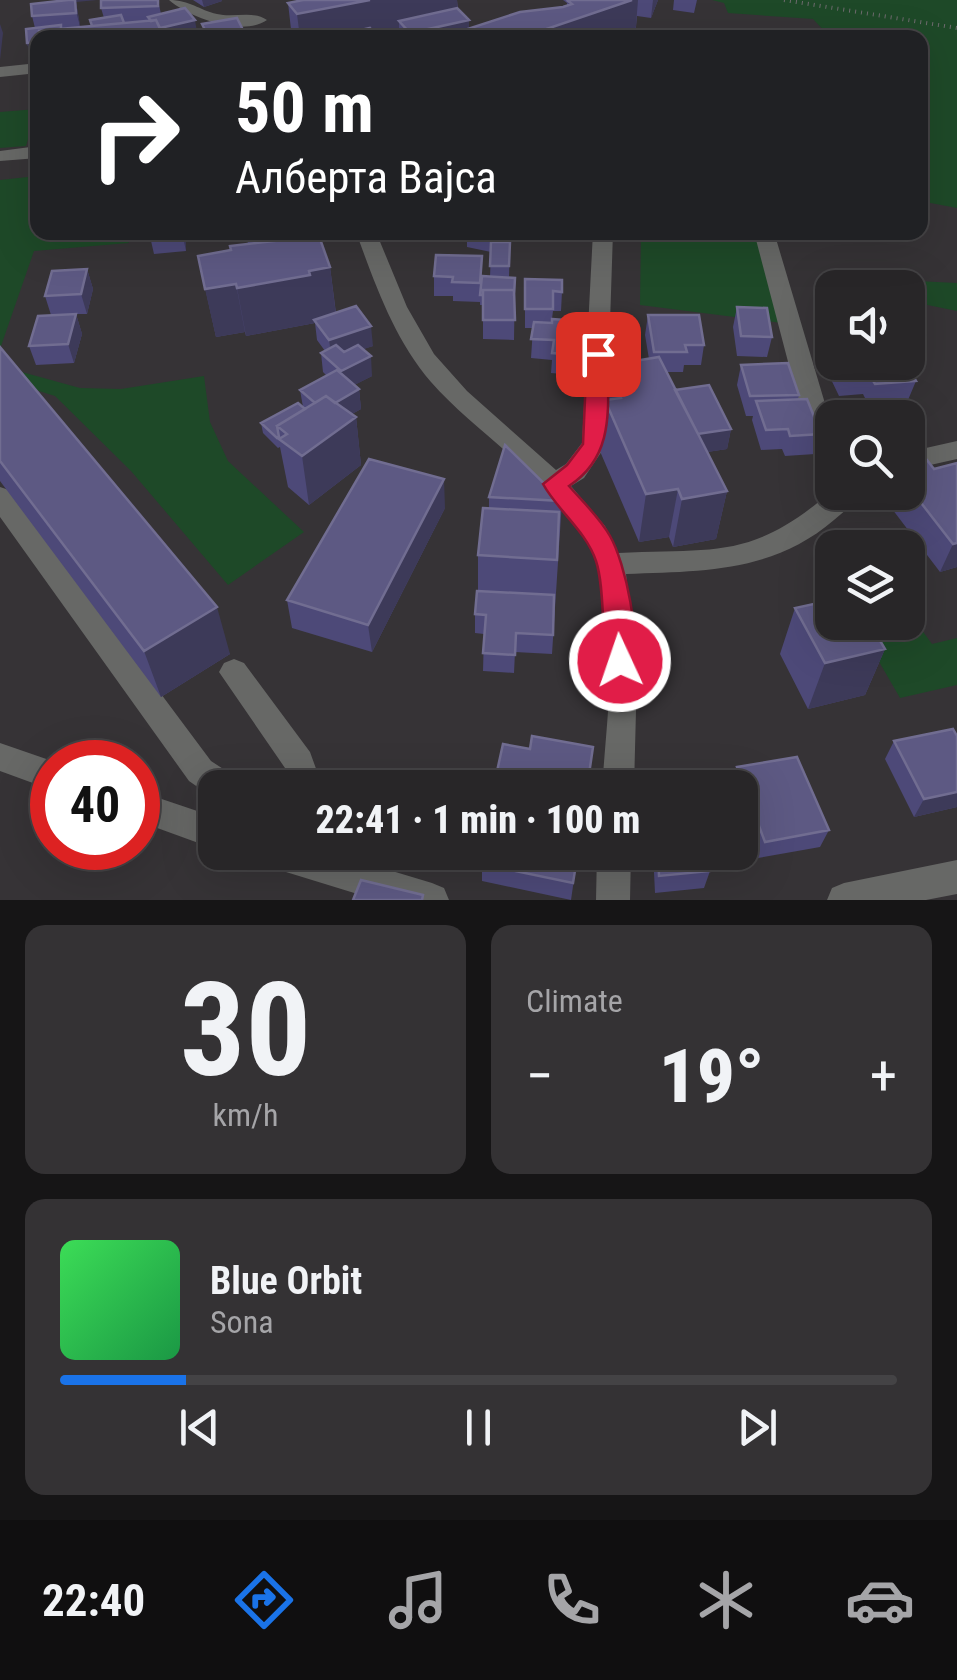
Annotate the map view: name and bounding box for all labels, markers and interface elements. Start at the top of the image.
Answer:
text: 50 m [235,67,374,149]
icon: right [70,70,200,200]
text: Алберта Вајса [235,151,497,204]
map controls [815,270,925,640]
button: sound [815,270,925,380]
pin [556,312,641,397]
icon: arrive [571,327,626,382]
button: search [815,400,925,510]
button: layers [815,530,925,640]
position arrow [568,609,672,713]
speed limit sign: 40 [30,740,160,870]
text: 22:41 · 1 min · 100 m [316,798,640,842]
text: 30 [180,954,311,1107]
text: Climate [526,982,623,1020]
text: 19° [659,1032,764,1120]
text: − [526,1044,554,1108]
text: + [870,1044,897,1108]
text: km/h [213,1096,278,1134]
text: Blue Orbit [210,1259,362,1303]
text: Sona [210,1303,273,1341]
icon: previous [172,1400,227,1455]
icon: pause [451,1400,506,1455]
icon: next [730,1400,785,1455]
icon: directions [229,1565,299,1635]
icon: music [383,1565,453,1635]
icon: phone [537,1565,607,1635]
icon: climate [691,1565,761,1635]
icon: car [845,1565,915,1635]
text: 22:40 [42,1574,145,1627]

